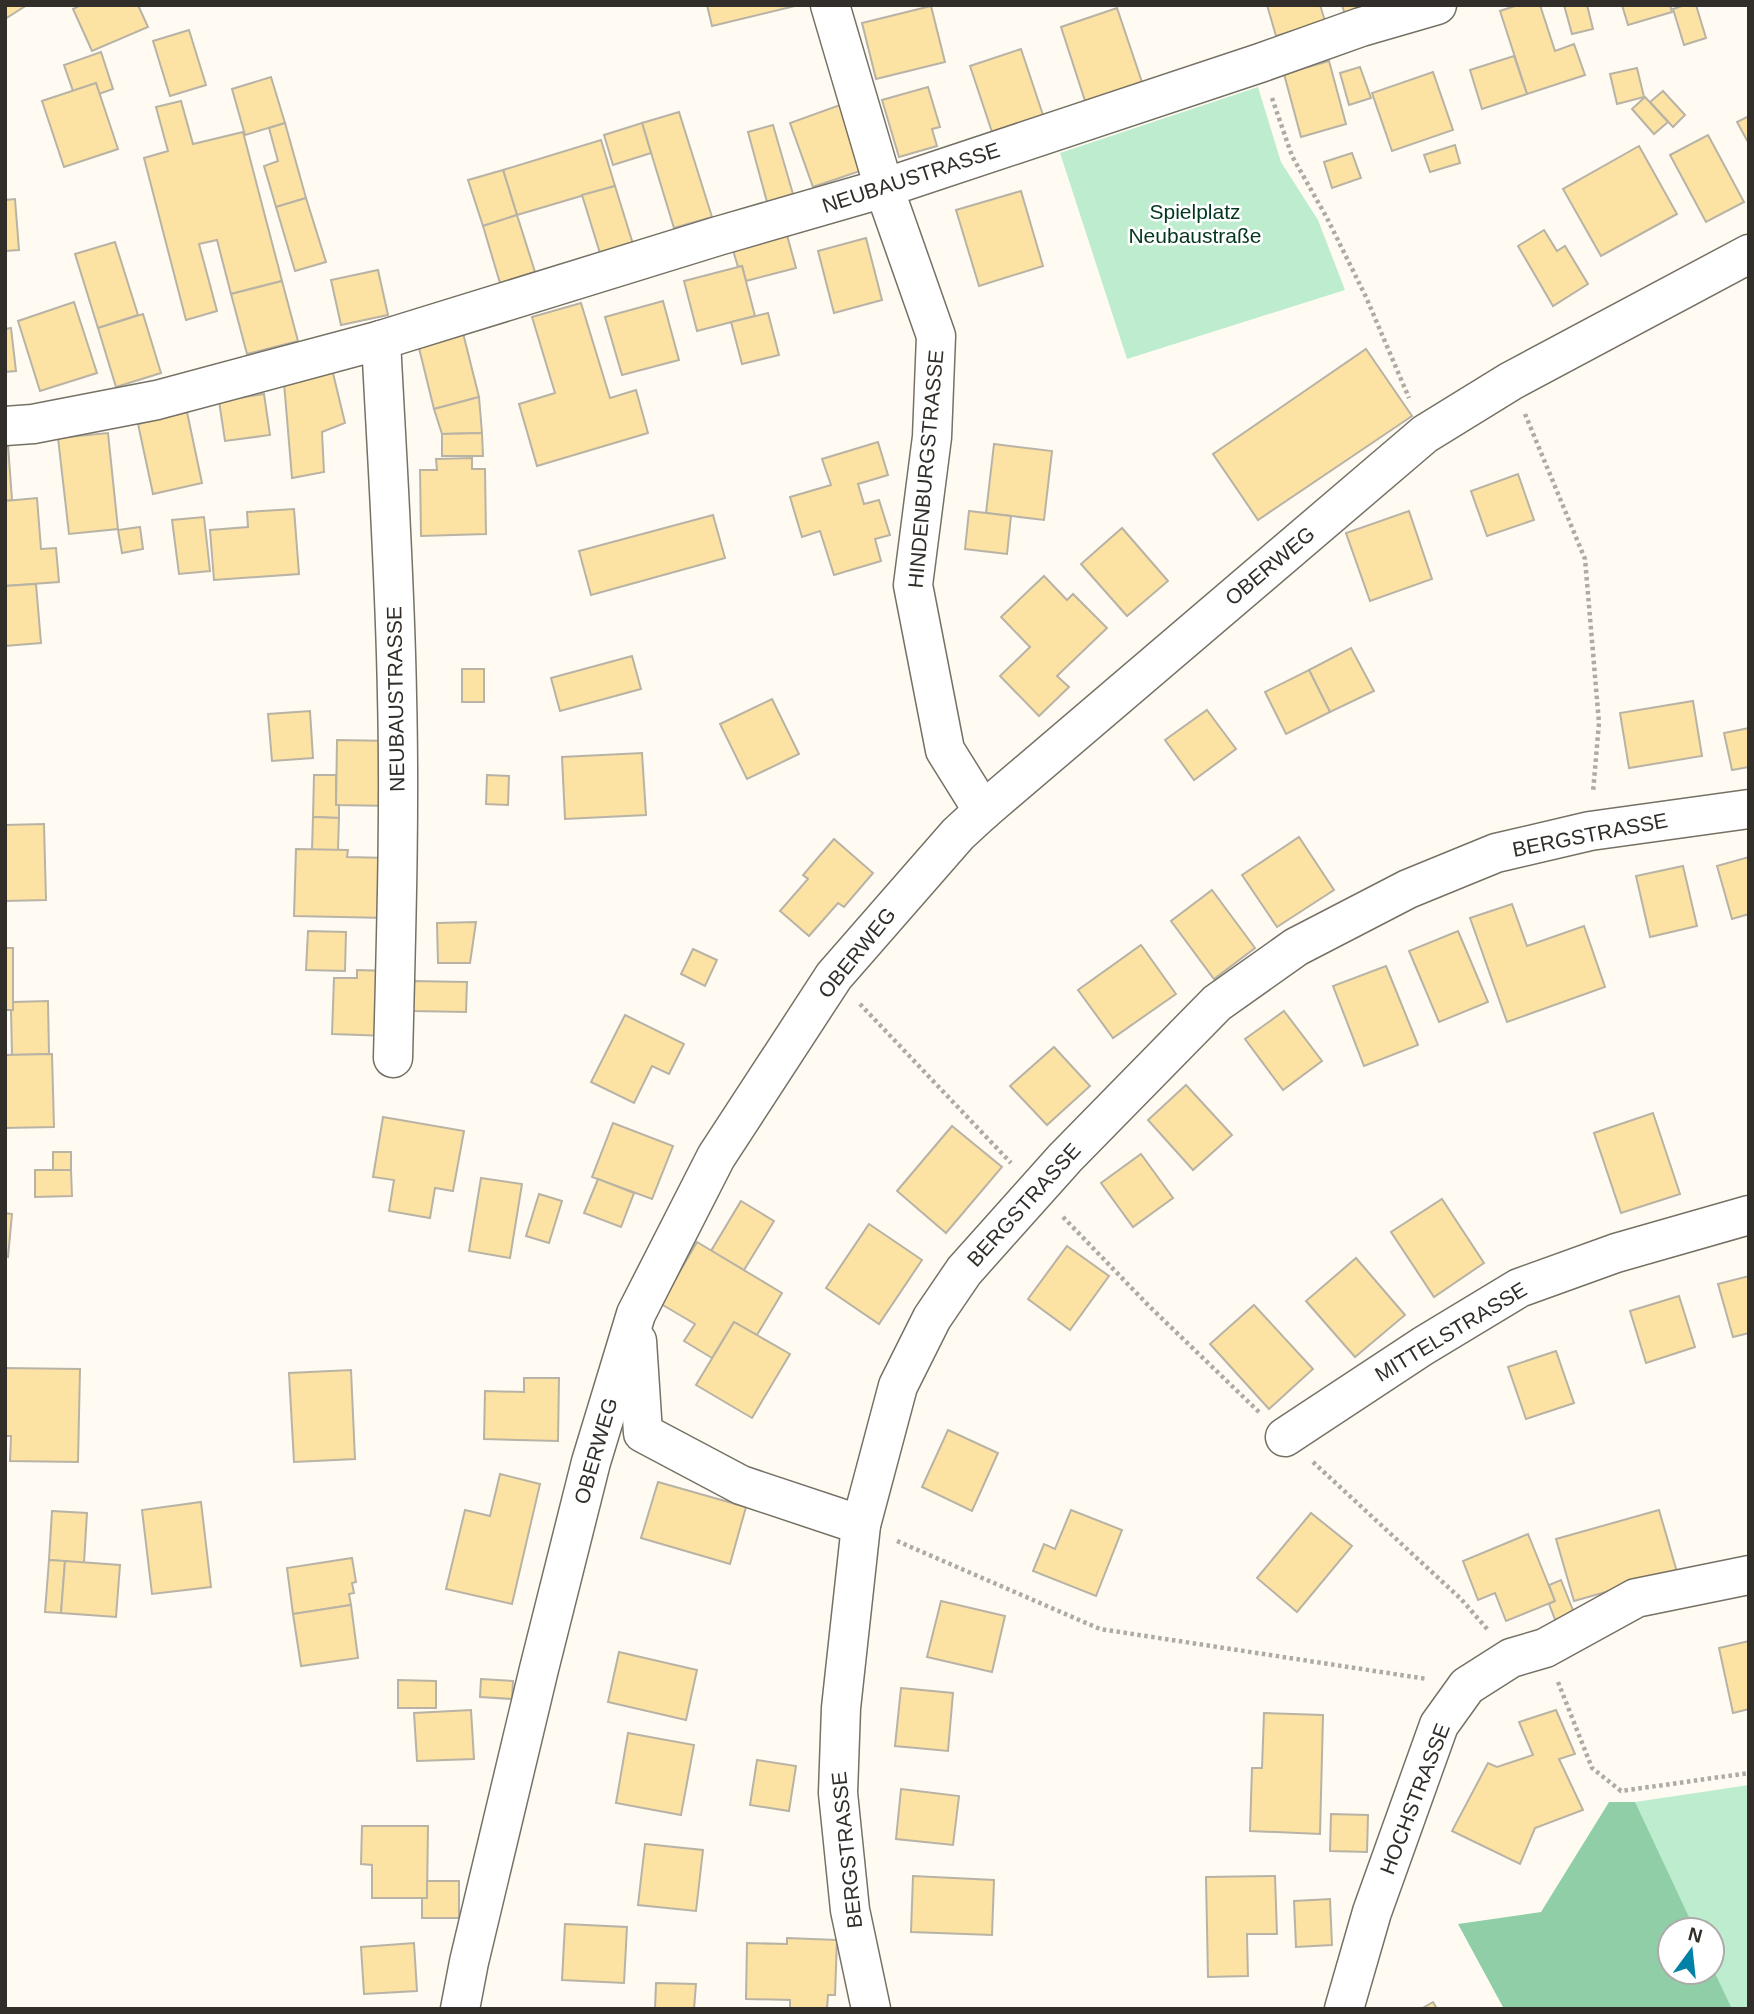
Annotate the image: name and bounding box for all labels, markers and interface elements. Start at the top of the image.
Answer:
street label: NEUBAUSTRASSE [819,138,1003,217]
park label: Spielplatz Neubaustraße [1128,200,1262,247]
street label: HINDENBURGSTRASSE [904,349,947,589]
street label: OBERWEG [1220,522,1319,610]
street label: NEUBAUSTRASSE [382,606,409,792]
street label: BERGSTRASSE [1510,808,1669,861]
street label: OBERWEG [813,903,900,1002]
street label: BERGSTRASSE [962,1138,1085,1271]
street label: MITTELSTRASSE [1371,1277,1531,1386]
street label: OBERWEG [569,1395,622,1507]
street label: HOCHSTRASSE [1375,1720,1454,1878]
street label: BERGSTRASSE [827,1771,866,1930]
north arrow [1656,1916,1726,1986]
text: N [1686,1923,1705,1947]

